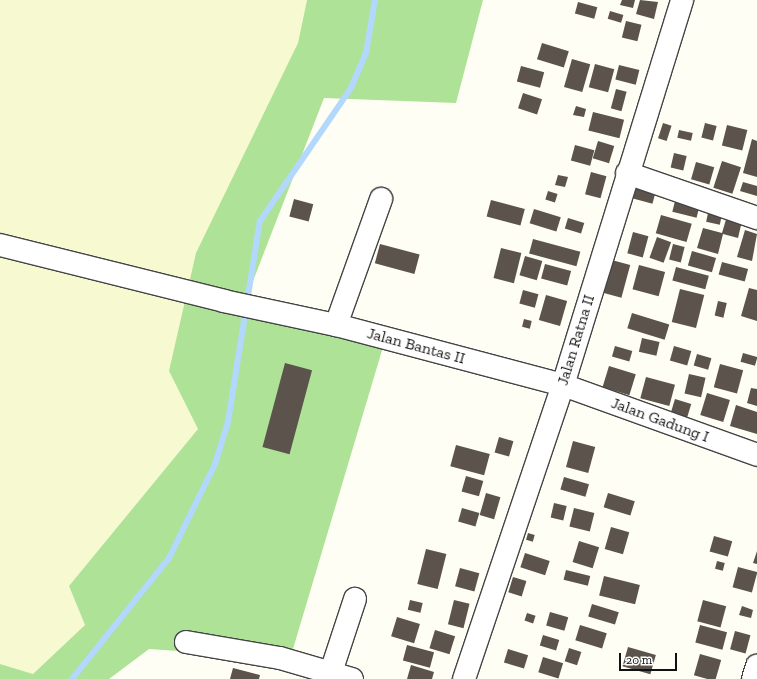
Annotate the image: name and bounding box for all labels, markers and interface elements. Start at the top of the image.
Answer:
street label: Jalan Ratna II [553,292,599,388]
street label: Jalan Bantas II [365,324,467,368]
street label: Jalan Gadung I [608,393,712,447]
scale bar [621,645,679,671]
text: 20 m [626,653,652,667]

